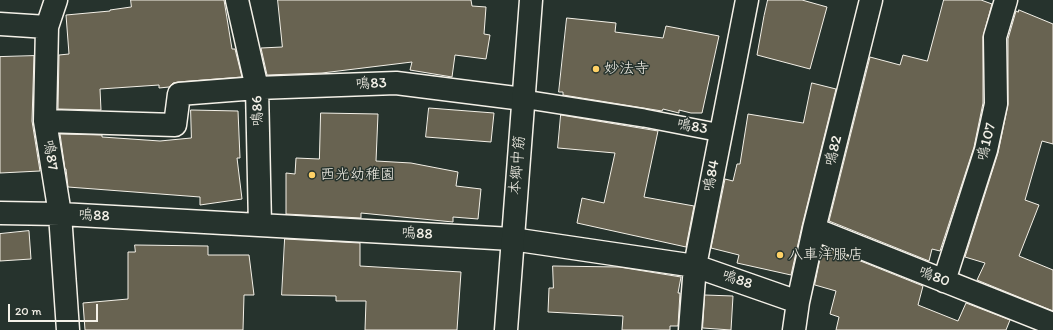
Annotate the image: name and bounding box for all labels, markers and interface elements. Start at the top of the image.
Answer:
place label: 妙法寺 [604,60,649,78]
marker: 妙法寺 [591,64,601,74]
street label: 鳴83 [355,74,387,94]
street label: 鳴86 [249,95,267,127]
street label: 鳴83 [675,115,709,139]
street label: 鳴107 [974,121,1000,163]
street label: 本郷中筋 [506,134,530,196]
street label: 鳴82 [822,134,846,168]
street label: 鳴87 [39,138,61,172]
street label: 鳴84 [700,158,724,194]
place label: 西光幼稚園 [320,166,395,184]
marker: 西光幼稚園 [307,170,317,180]
street label: 鳴88 [78,206,110,226]
street label: 鳴88 [401,224,433,244]
place label: 八車洋服店 [788,246,863,264]
marker: 八車洋服店 [775,250,785,260]
street label: 鳴80 [916,263,952,291]
street label: 鳴88 [719,266,755,294]
scale bar [10,296,100,322]
text: 20 m [15,304,42,318]

